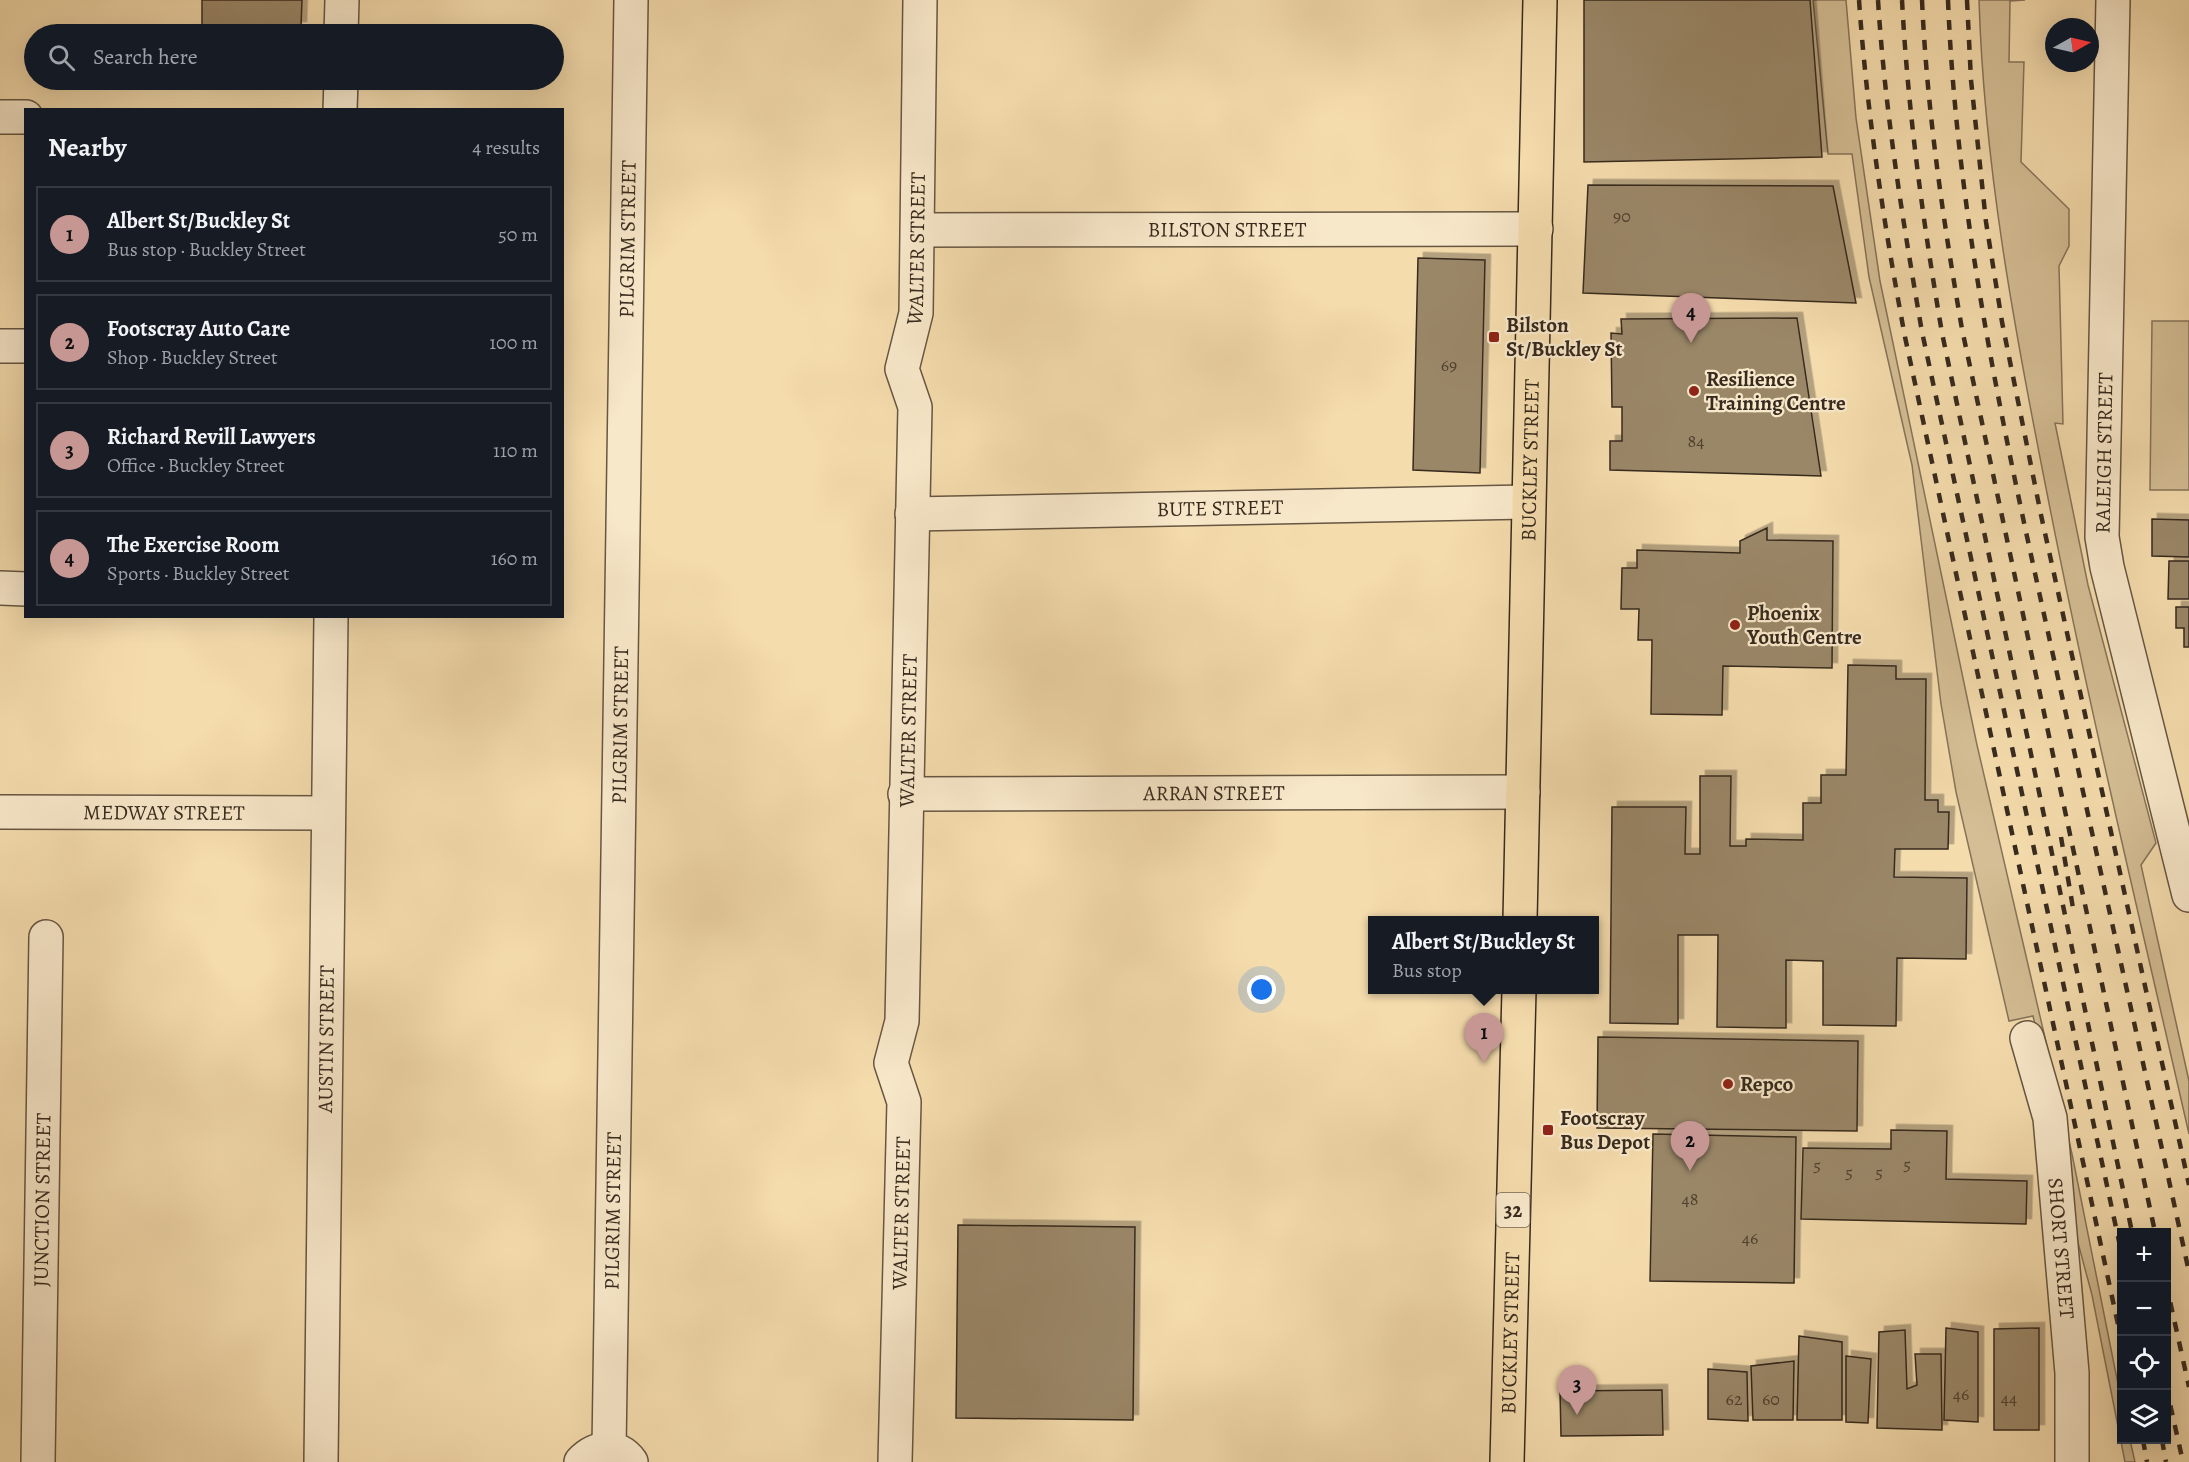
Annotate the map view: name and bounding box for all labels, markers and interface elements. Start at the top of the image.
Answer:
north arrow [2045,18,2099,72]
search box [24,24,564,90]
icon: search [45,41,78,74]
text: Search here [93,42,198,72]
text: Nearby [48,130,127,165]
text: 4 results [472,134,540,161]
street label: PILGRIM STREET [612,159,643,318]
street label: WALTER STREET [899,171,932,329]
house number: 90 [1613,204,1631,228]
text: Albert St/Buckley St [107,206,290,236]
street label: BILSTON STREET [1148,215,1307,244]
text: 1 [66,221,73,248]
text: 50 m [498,221,538,248]
text: Bus stop · Buckley Street [107,236,306,263]
pin: 4 [1672,294,1710,343]
place label: Bilston St/Buckley St [1506,311,1623,363]
text: Footscray Auto Care [107,314,290,344]
text: 2 [65,329,74,356]
text: 100 m [489,329,538,356]
marker: Bilston St/Buckley St [1487,330,1501,344]
text: Shop · Buckley Street [107,344,278,371]
house number: 69 [1441,353,1457,377]
place label: Resilience Training Centre [1706,365,1846,417]
street label: RALEIGH STREET [2089,372,2119,534]
street label: BUCKLEY STREET [1514,378,1546,542]
marker: Resilience Training Centre [1687,384,1701,398]
text: Richard Revill Lawyers [107,422,316,452]
house number: 84 [1688,429,1704,453]
text: 3 [65,437,74,464]
text: 110 m [493,437,538,464]
text: Office · Buckley Street [107,452,285,479]
street label: BUTE STREET [1156,493,1284,523]
text: The Exercise Room [107,530,280,560]
text: 4 [65,545,74,572]
text: 160 m [491,545,538,572]
text: Sports · Buckley Street [107,560,289,587]
place label: Phoenix Youth Centre [1746,599,1862,651]
marker: Phoenix Youth Centre [1728,618,1742,632]
street label: PILGRIM STREET [605,645,635,804]
street label: WALTER STREET [893,653,924,809]
street label: ARRAN STREET [1142,779,1285,807]
street label: MEDWAY STREET [83,798,245,827]
popup [1368,916,1599,994]
text: Albert St/Buckley St [1392,927,1575,957]
text: Bus stop [1392,957,1462,984]
street label: AUSTIN STREET [311,965,341,1114]
your location [1247,975,1276,1004]
pin: 1 [1464,1014,1504,1063]
place label: Repco [1740,1070,1794,1098]
marker: Repco [1721,1077,1735,1091]
place label: Footscray Bus Depot [1560,1104,1650,1156]
street label: JUNCTION STREET [27,1112,57,1287]
pin: 2 [1670,1122,1710,1171]
marker: Footscray Bus Depot [1541,1123,1555,1137]
street label: PILGRIM STREET [597,1131,628,1290]
street label: WALTER STREET [885,1135,917,1291]
house number: 5 [1903,1152,1911,1176]
house number: 5 [1813,1153,1821,1177]
house number: 5 [1845,1160,1853,1184]
house number: 5 [1875,1160,1883,1184]
street label: SHORT STREET [2041,1176,2081,1321]
house number: 48 [1682,1187,1698,1211]
road number: 32 [1496,1193,1530,1227]
house number: 46 [1742,1226,1758,1250]
map controls [2117,1228,2171,1444]
button: + [2117,1228,2171,1282]
street label: BUCKLEY STREET [1494,1251,1526,1415]
button: − [2117,1282,2171,1336]
button: locate [2117,1336,2171,1390]
pin: 3 [1558,1366,1596,1415]
house number: 46 [1953,1382,1969,1406]
house number: 44 [2001,1386,2017,1410]
house number: 62 [1726,1387,1743,1411]
house number: 60 [1762,1387,1780,1411]
button: layers [2117,1390,2171,1444]

